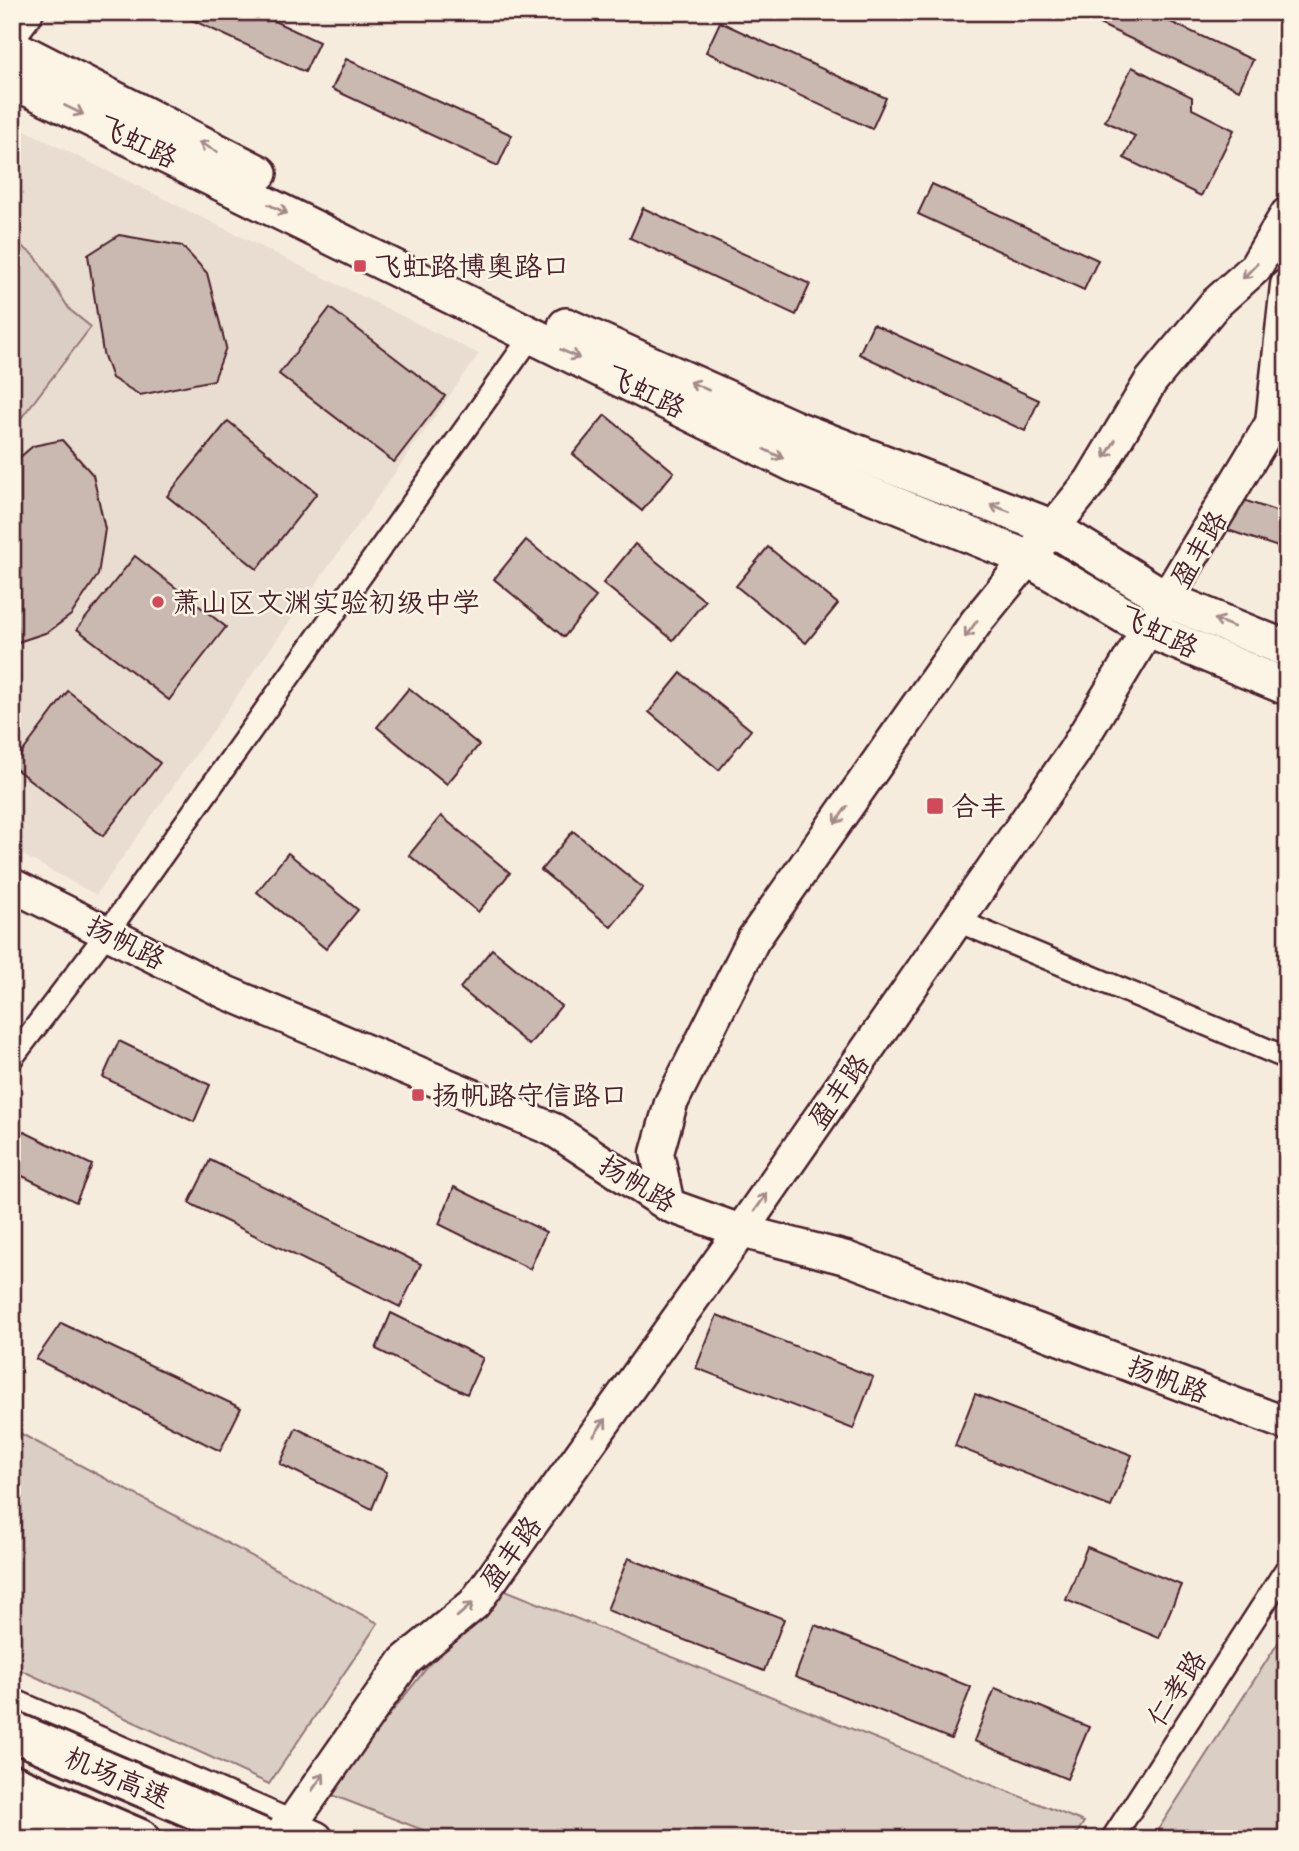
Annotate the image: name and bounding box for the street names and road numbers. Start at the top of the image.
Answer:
street label: 飞虹路 [89,109,182,182]
street label: 飞虹路 [597,359,690,432]
street label: 盈丰路 [1164,505,1241,598]
street label: 飞虹路 [1110,599,1203,672]
street label: 扬帆路 [77,910,170,983]
street label: 盈丰路 [802,1048,883,1140]
street label: 扬帆路 [589,1149,682,1226]
street label: 扬帆路 [1120,1350,1213,1417]
street label: 盈丰路 [473,1510,555,1602]
street label: 仁孝路 [1141,1645,1220,1737]
street label: 机场高速 [57,1741,175,1822]

